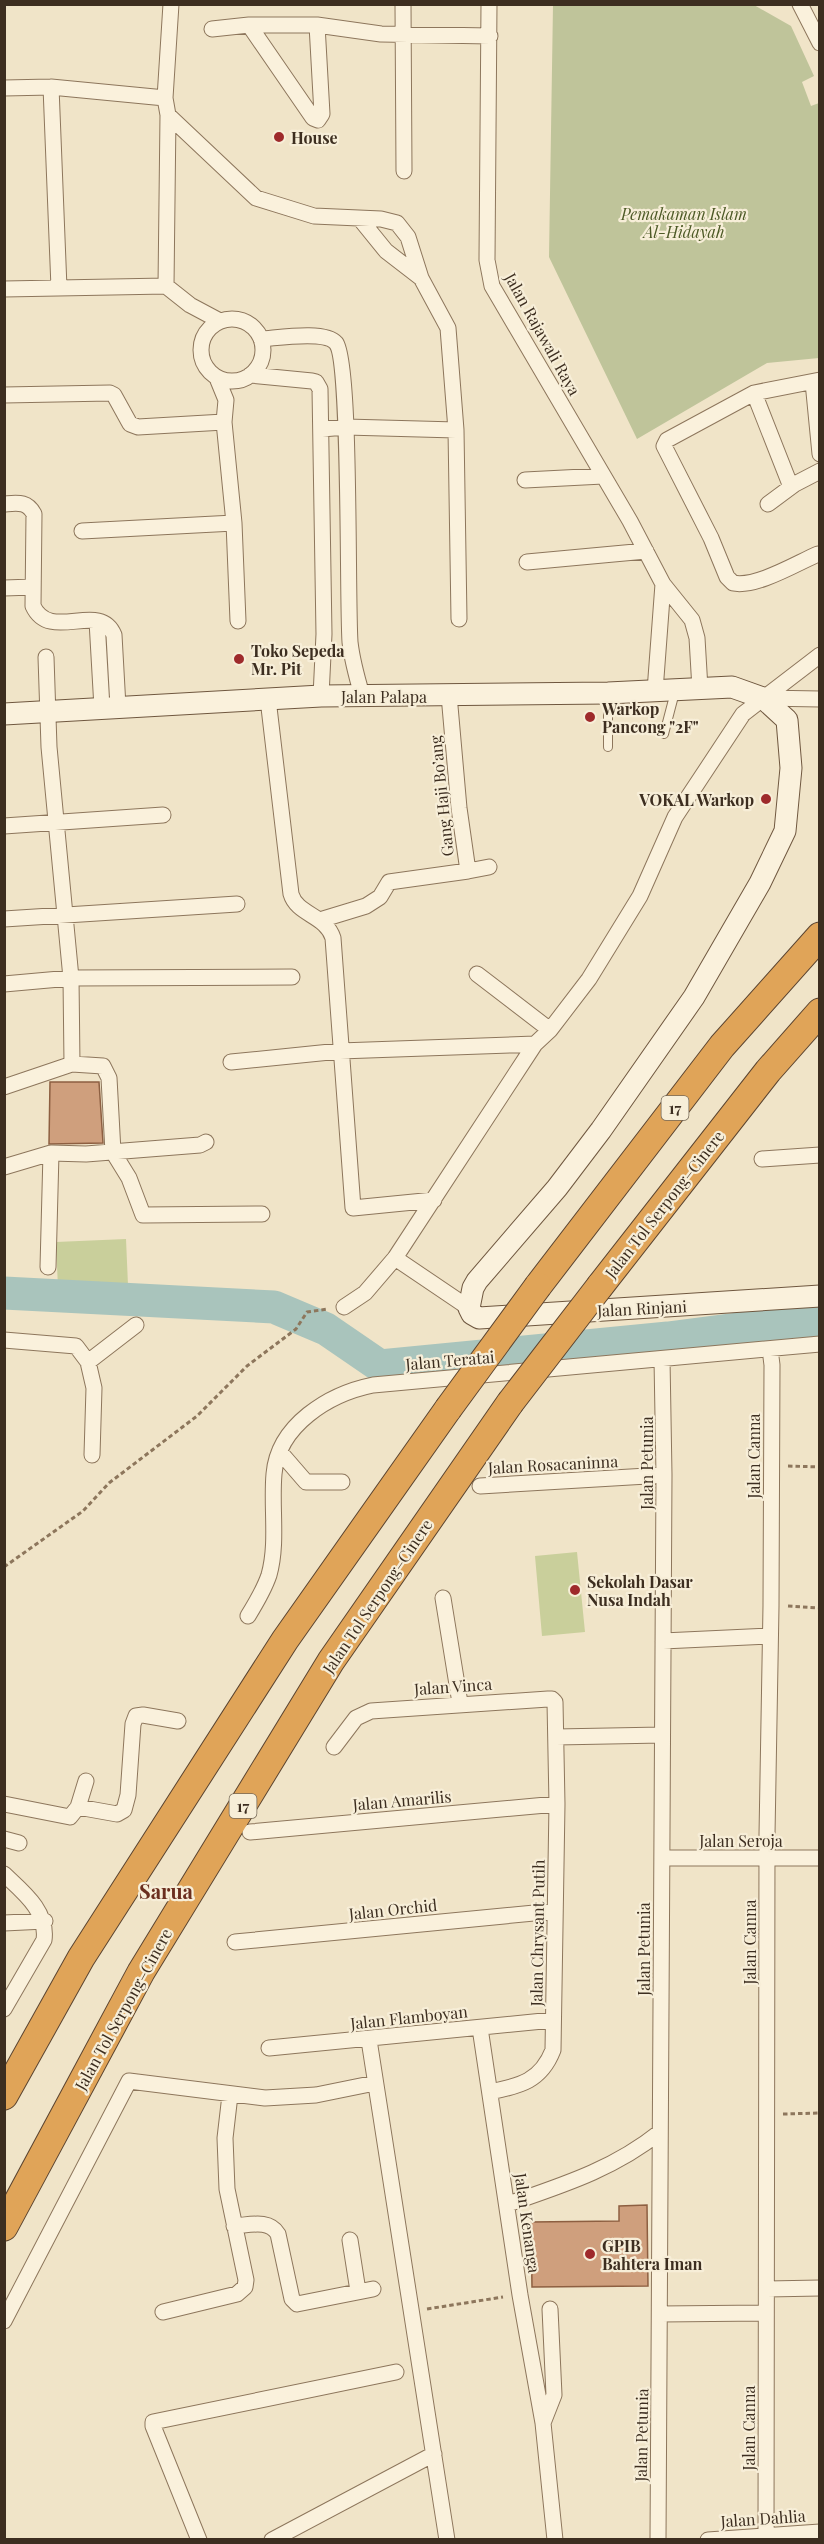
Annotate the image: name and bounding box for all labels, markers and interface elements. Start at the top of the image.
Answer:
place label: House [291,127,338,148]
marker: House [272,130,286,144]
park label: Pemakaman Islam Al-Hidayah [620,203,747,242]
street label: Jalan Rajawali Raya [500,268,585,399]
place label: Toko Sepeda Mr. Pit [251,640,345,679]
marker: Toko Sepeda Mr. Pit [232,652,246,666]
street label: Jalan Palapa [340,686,427,707]
place label: Warkop Pancong "2F" [601,698,699,737]
marker: Warkop Pancong "2F" [583,710,597,724]
street label: Gang Haji Bo’ang [424,734,458,858]
place label: VOKAL Warkop [638,789,754,810]
marker: VOKAL Warkop [759,792,773,806]
road number: 17 [662,1096,688,1120]
street label: Jalan Tol Serpong–Cinere [599,1126,728,1283]
street label: Jalan Rinjani [596,1295,688,1321]
street label: Jalan Teratai [404,1346,496,1374]
street label: Jalan Canna [743,1413,764,1499]
street label: Jalan Petunia [636,1416,657,1511]
street label: Jalan Rosacaninna [486,1450,619,1478]
street label: Jalan Tol Serpong–Cinere [317,1515,437,1678]
place label: Sekolah Dasar Nusa Indah [587,1571,693,1610]
marker: Sekolah Dasar Nusa Indah [568,1583,582,1597]
street label: Jalan Vinca [412,1673,493,1699]
street label: Jalan Amarilis [351,1785,452,1815]
road number: 17 [230,1794,256,1818]
street label: Jalan Seroja [698,1830,783,1851]
street label: Jalan Chrysant Putih [525,1859,549,2008]
district label: Sarua [139,1877,194,1904]
street label: Jalan Orchid [347,1894,438,1924]
street label: Jalan Canna [739,1899,760,1985]
street label: Jalan Petunia [633,1902,654,1997]
street label: Jalan Tol Serpong–Cinere [69,1924,176,2095]
street label: Jalan Flamboyan [348,2000,469,2034]
street label: Jalan Kenanga [510,2171,545,2274]
place label: GPIB Bahtera Iman [602,2235,703,2274]
marker: GPIB Bahtera Iman [583,2247,597,2261]
street label: Jalan Canna [738,2385,759,2471]
street label: Jalan Petunia [630,2388,652,2483]
street label: Jalan Dahlia [719,2505,806,2532]

